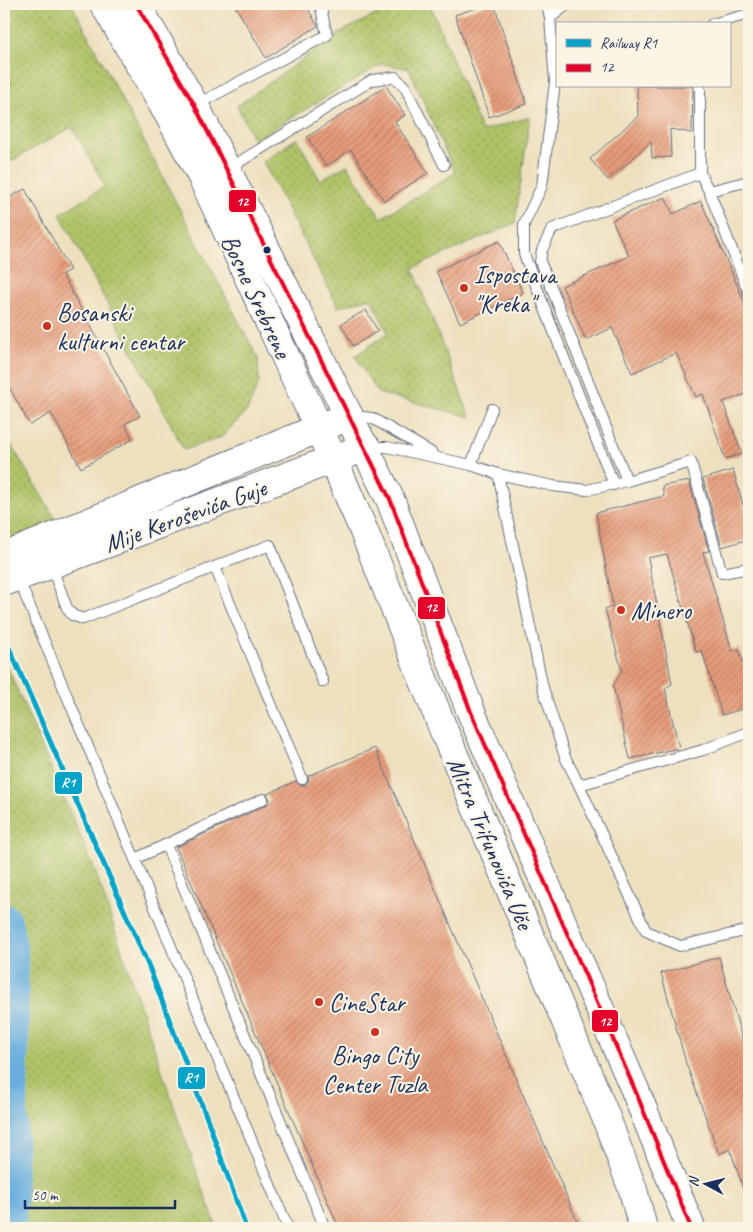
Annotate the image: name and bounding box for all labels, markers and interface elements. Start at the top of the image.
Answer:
legend [556,22,730,88]
text: Railway R1 [600,34,659,53]
text: 12 [600,58,615,77]
line badge: 12 [228,189,257,213]
text: 12 [236,193,250,210]
street label: Bosne Srebrene [214,230,299,365]
unlabelled marker [262,245,272,255]
place label: Ispostava "Kreka" [474,259,559,320]
marker: Ispostava "Kreka" [458,282,470,294]
place label: Bosanski kulturni centar [57,297,186,358]
marker: Bosanski kulturni centar [41,320,53,332]
street label: Mije Keroševića Guje [100,471,272,560]
place label: Minero [631,595,692,627]
line badge: 12 [417,596,446,620]
text: 12 [425,599,439,616]
marker: Minero [615,604,627,616]
street label: Mitra Trifunovića Uče [439,752,542,936]
line badge: R1 [54,771,83,795]
text: R1 [61,774,77,791]
place label: CineStar [329,987,407,1019]
marker: CineStar [313,996,325,1008]
line badge: 12 [591,1009,619,1033]
text: 12 [599,1013,613,1030]
marker: Bingo City Center Tuzla [369,1026,381,1038]
place label: Bingo City Center Tuzla [323,1040,429,1101]
line badge: R1 [177,1066,206,1090]
text: R1 [184,1069,200,1086]
north arrow [680,1160,730,1210]
text: N [685,1175,703,1188]
scale bar [25,1177,175,1209]
text: 50 m [32,1186,59,1205]

